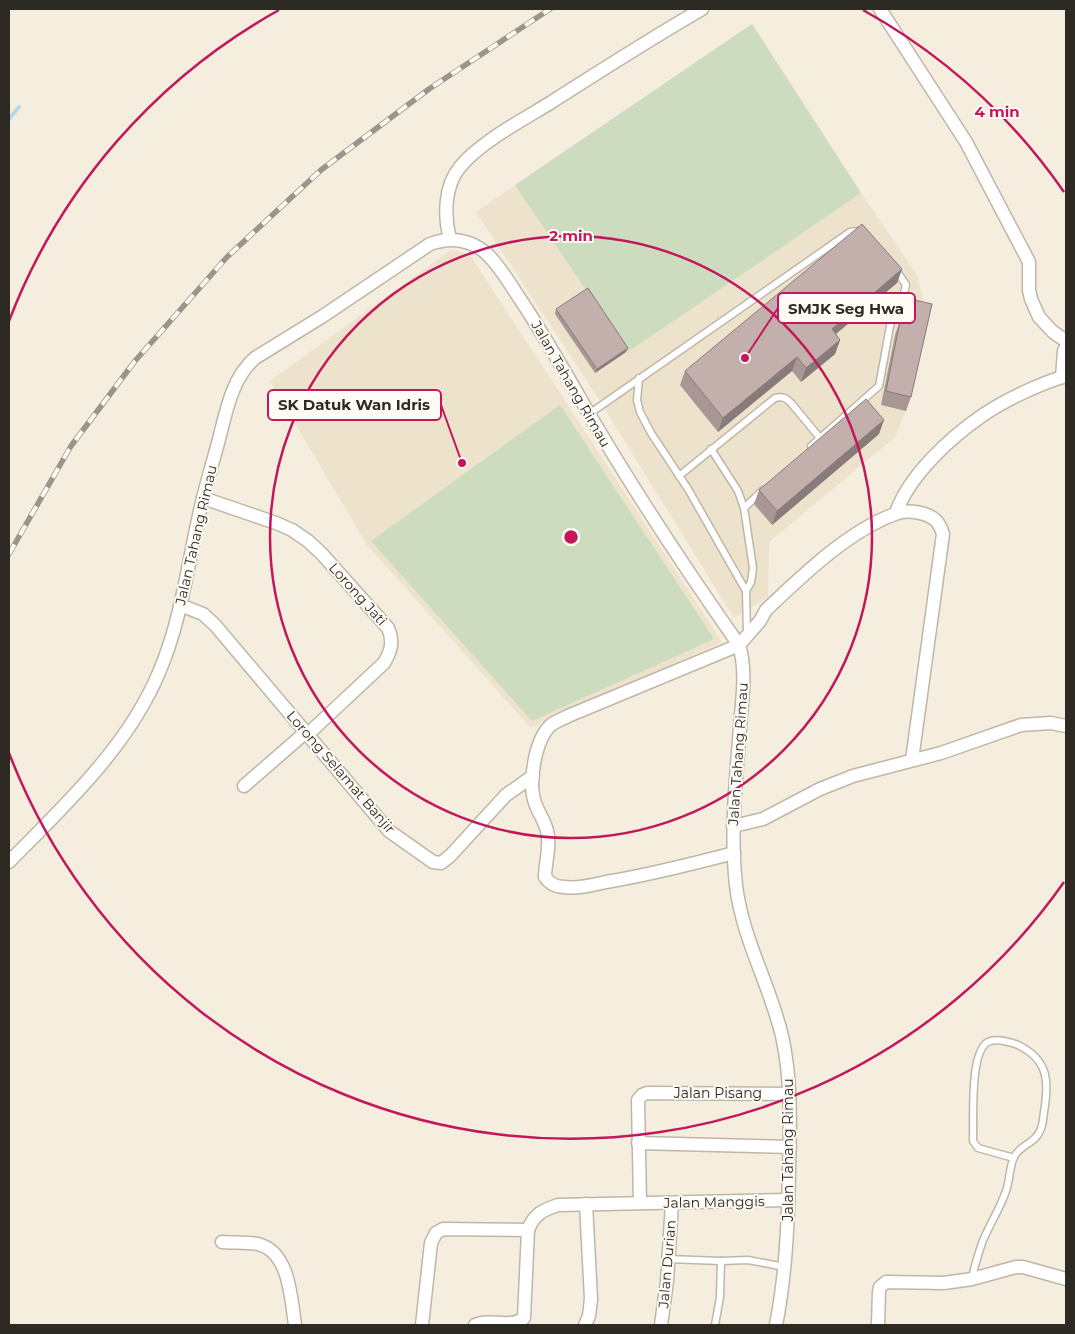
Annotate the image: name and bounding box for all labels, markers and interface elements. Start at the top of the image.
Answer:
text: 4 min [974,102,1020,121]
text: 2 min [549,226,593,245]
callout: SMJK Seg Hwa [778,293,915,323]
text: SMJK Seg Hwa [788,299,904,318]
street label: Jalan Tahang Rimau [527,317,615,451]
callout: SK Datuk Wan Idris [268,390,441,420]
text: SK Datuk Wan Idris [278,395,430,414]
street label: Jalan Tahang Rimau [171,463,221,608]
centre of rings [562,528,580,546]
street label: Lorong Jati [325,559,391,629]
street label: Jalan Tahang Rimau [724,682,752,827]
street label: Lorong Selamat Banjir [283,707,400,837]
street label: Jalan Tahang Rimau [779,1078,797,1223]
street label: Jalan Pisang [673,1084,762,1102]
street label: Jalan Manggis [662,1192,765,1212]
street label: Jalan Durian [654,1219,680,1310]

